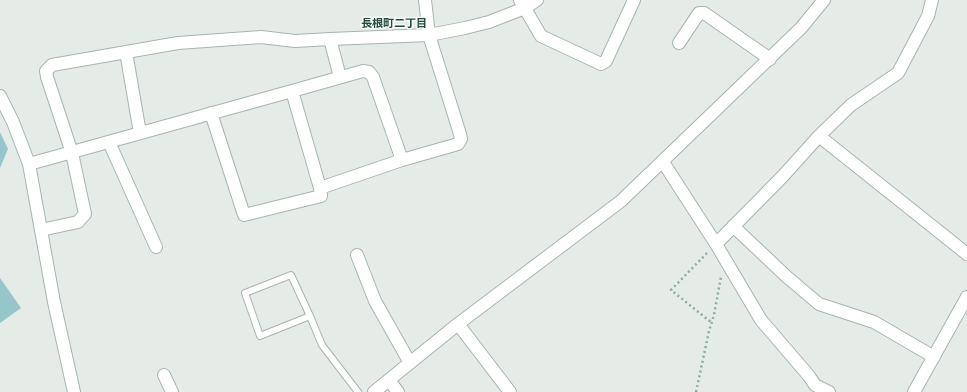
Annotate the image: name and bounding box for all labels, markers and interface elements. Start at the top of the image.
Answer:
district label: 長根町二丁目 [361,17,427,31]

